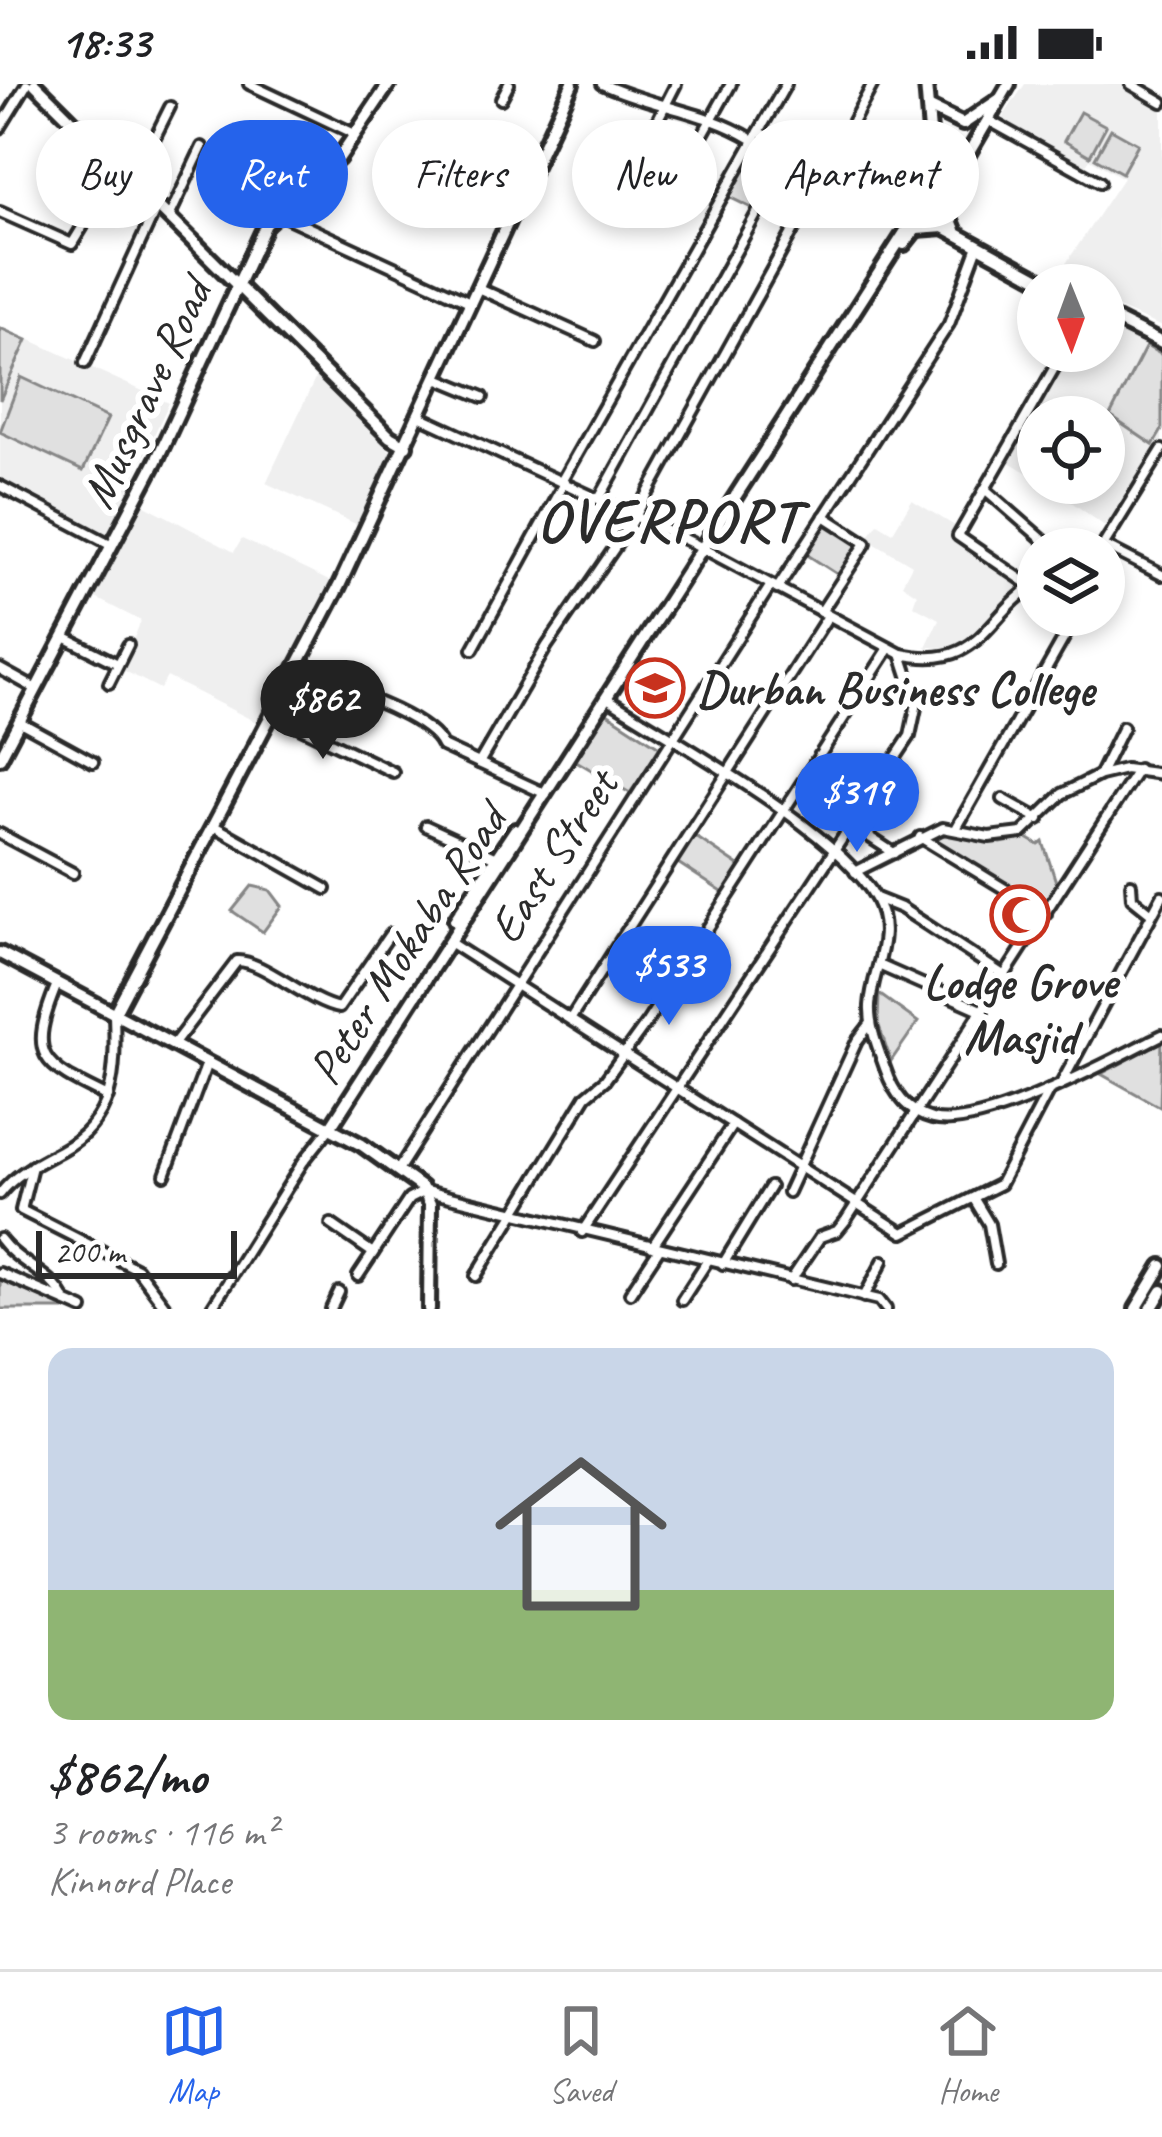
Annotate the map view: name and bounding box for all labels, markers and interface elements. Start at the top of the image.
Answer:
text: 18:33 [60,14,150,71]
chip: Buy [36,120,172,228]
chip: Rent [196,120,348,228]
chip: Filters [372,120,548,228]
chip: New [572,120,717,228]
chip: Apartment [741,120,979,228]
street label: Musgrave Road [67,263,228,517]
north arrow [1017,264,1125,372]
map controls [1017,264,1125,636]
button: locate [1017,396,1125,504]
district label: OVERPORT [537,482,811,558]
button: layers [1017,528,1125,636]
school or university icon: Durban Business College [624,657,686,719]
place label: Durban Business College [697,659,1098,719]
pin: $862 [252,660,394,762]
text: $862 [287,674,359,723]
pin: $319 [786,753,928,855]
street label: East Street [475,755,633,954]
text: $319 [822,767,892,816]
street label: Peter Mokaba Road [294,788,523,1096]
mosque icon: Lodge Grove Masjid [989,884,1051,946]
pin: $533 [598,926,740,1028]
text: $533 [634,940,704,989]
place label: Lodge Grove Masjid [923,952,1121,1067]
scale bar [36,1225,237,1278]
text: 200 m [54,1231,125,1273]
icon: home [473,1426,689,1642]
text: $862/mo [48,1744,206,1808]
text: 3 rooms · 116 m² [48,1808,276,1857]
text: Kinnord Place [48,1857,231,1906]
tab: Map [161,1998,227,2112]
tab: Saved [548,1998,614,2112]
tab: Home [935,1998,1001,2112]

